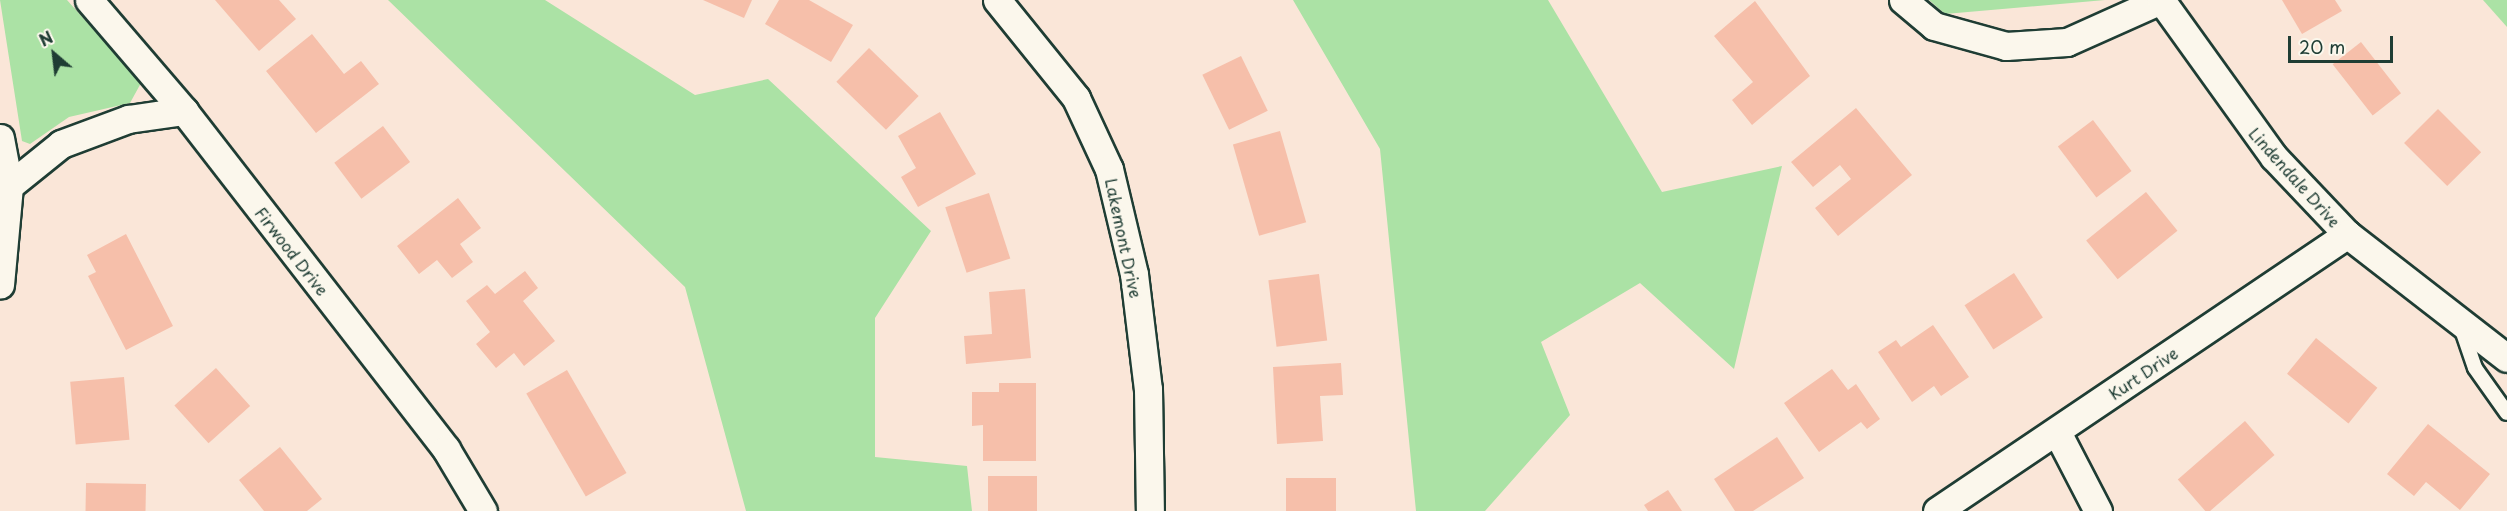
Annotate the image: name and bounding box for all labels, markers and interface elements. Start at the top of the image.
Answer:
north arrow [24,24,84,84]
scale bar [2291,24,2396,62]
text: N [34,25,57,52]
text: 20 m [2299,33,2345,60]
street label: Lindendale Drive [2245,123,2345,231]
street label: Lakemont Drive [1102,176,1146,300]
street label: Firwood Drive [251,203,333,299]
street label: Kurt Drive [2105,343,2181,403]

